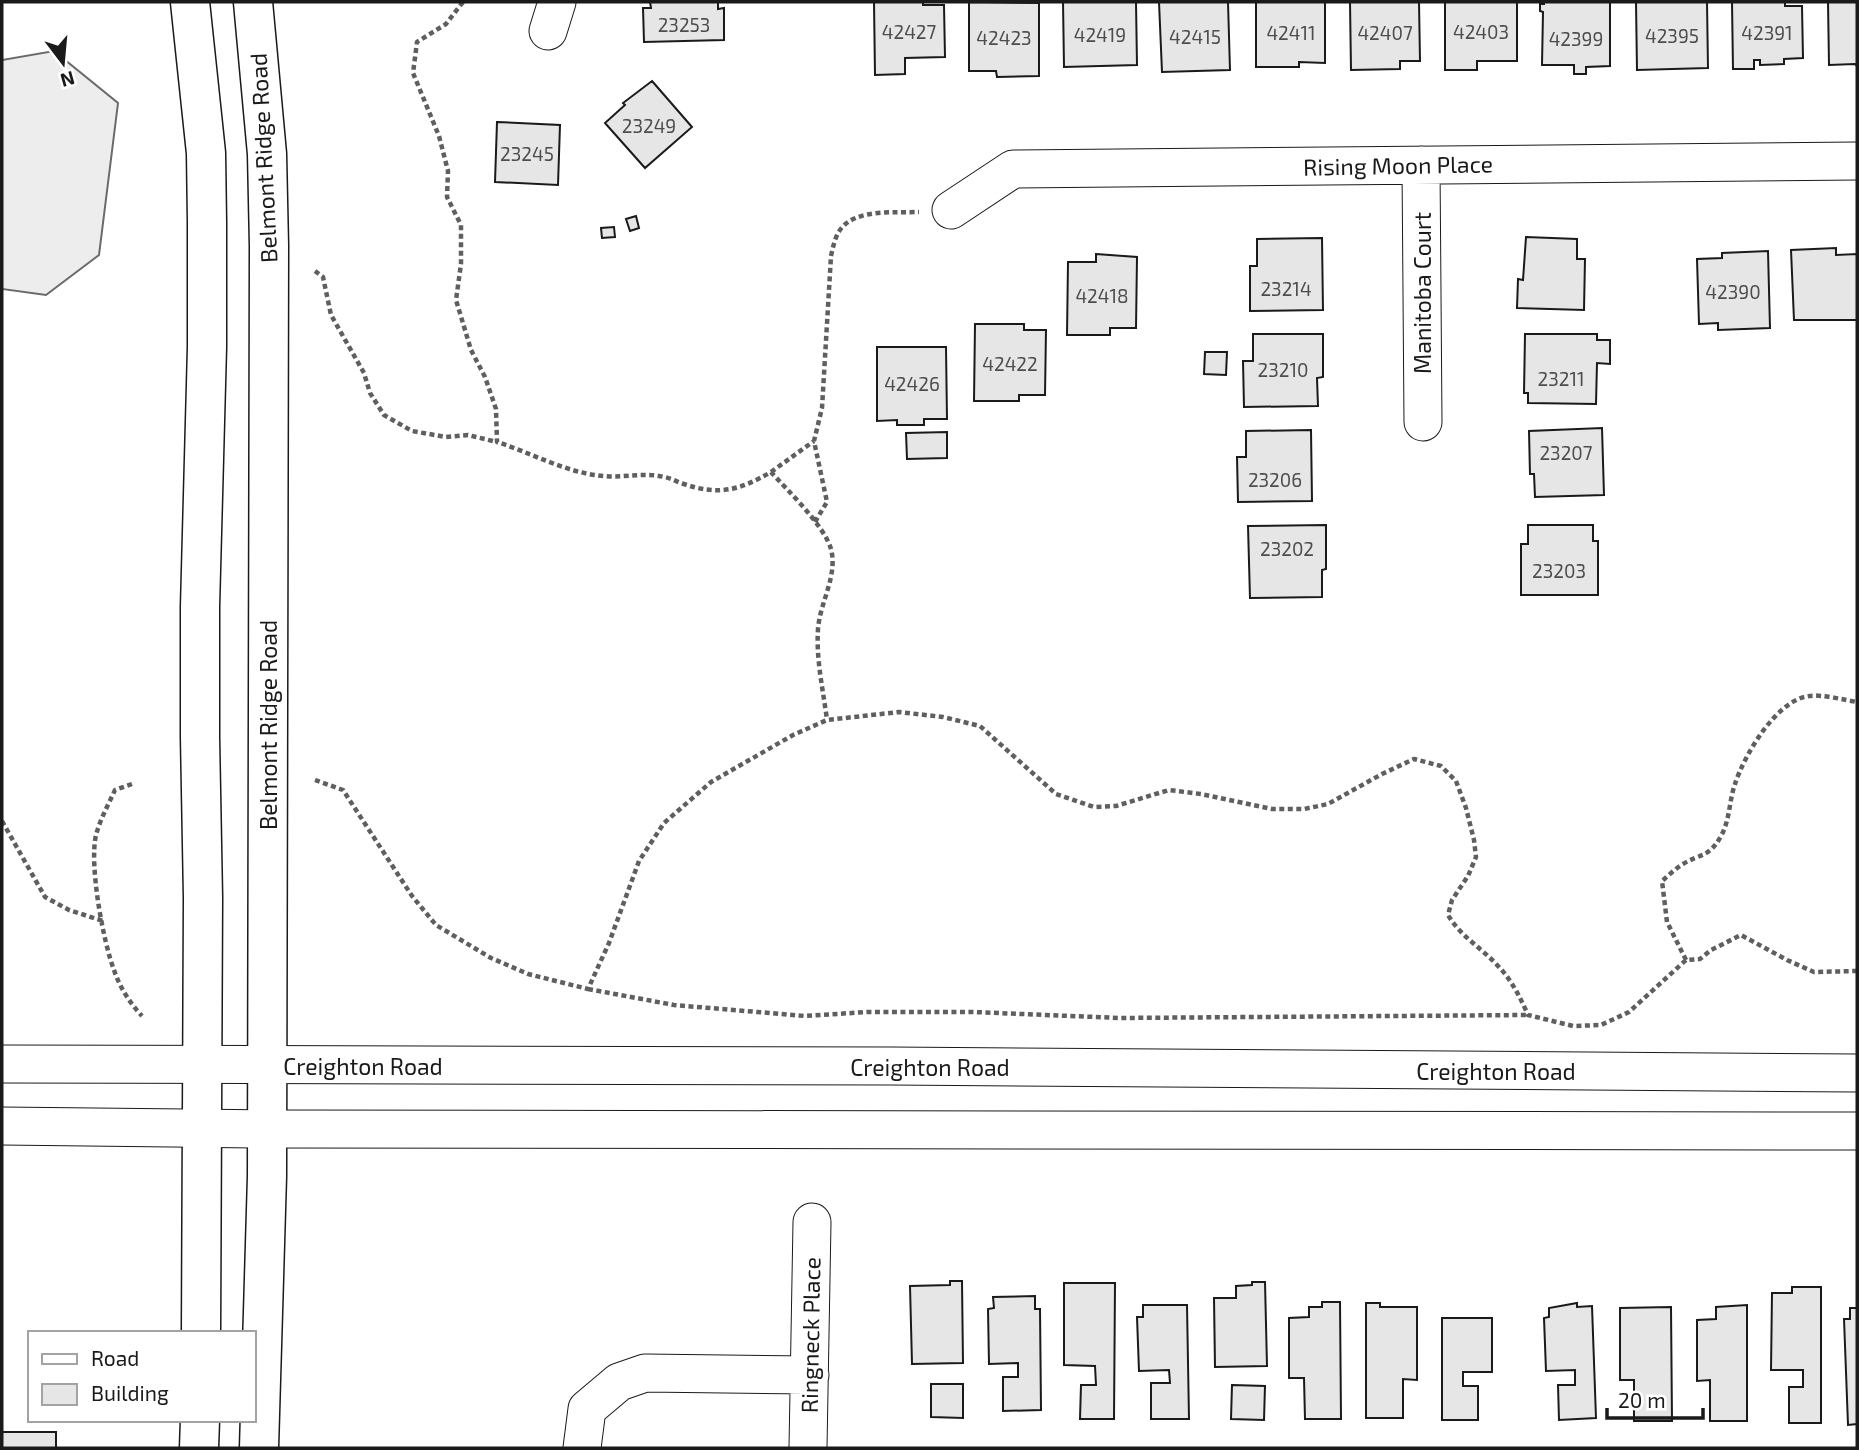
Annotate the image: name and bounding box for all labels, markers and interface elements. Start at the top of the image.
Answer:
house number: 23253 [658,13,710,36]
house number: 42427 [882,20,936,43]
house number: 42403 [1453,20,1509,43]
house number: 42411 [1266,21,1316,44]
house number: 42407 [1357,21,1413,44]
house number: 42391 [1741,21,1793,44]
house number: 42419 [1074,23,1126,46]
house number: 42395 [1645,24,1699,47]
house number: 42415 [1169,25,1221,48]
house number: 42423 [976,26,1032,49]
house number: 42399 [1549,27,1603,50]
north arrow [28,28,98,98]
street label: Belmont Ridge Road [244,52,282,264]
text: N [58,67,78,93]
house number: 23249 [622,114,676,137]
house number: 23245 [500,142,554,165]
street label: Rising Moon Place [1303,149,1493,181]
street label: Manitoba Court [1408,212,1436,374]
house number: 23214 [1260,277,1312,300]
house number: 42390 [1705,280,1761,303]
house number: 42418 [1075,284,1129,307]
house number: 42422 [982,352,1038,375]
house number: 23210 [1258,358,1308,381]
house number: 23211 [1537,367,1585,390]
house number: 42426 [884,372,940,395]
house number: 23207 [1539,441,1593,464]
house number: 23206 [1248,468,1302,491]
house number: 23202 [1260,537,1314,560]
house number: 23203 [1532,559,1586,582]
street label: Belmont Ridge Road [254,620,282,830]
street label: Creighton Road [283,1052,443,1080]
street label: Creighton Road [850,1053,1010,1081]
street label: Creighton Road [1416,1057,1576,1085]
street label: Ringneck Place [795,1257,825,1413]
legend [28,1331,256,1422]
text: Road [91,1345,139,1370]
scale bar [1607,1376,1703,1420]
text: Building [91,1380,169,1405]
text: 20 m [1618,1387,1666,1412]

